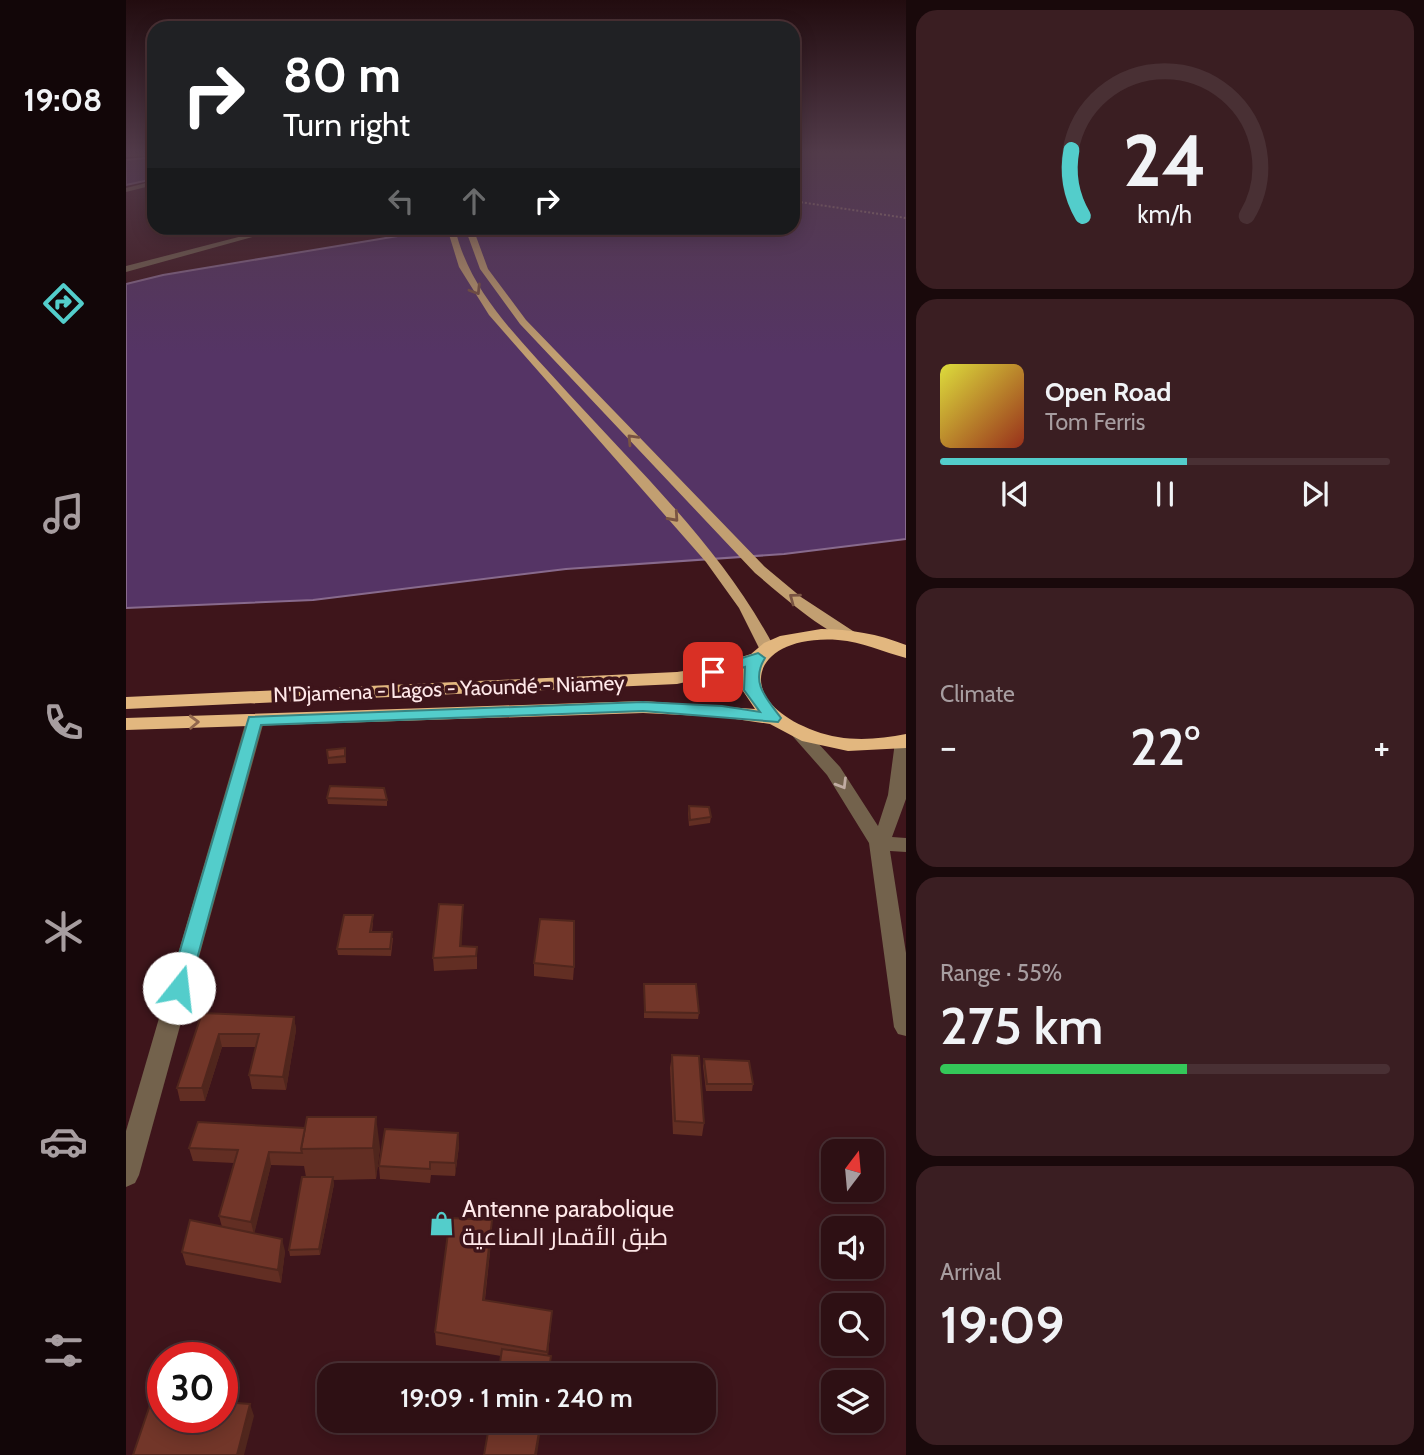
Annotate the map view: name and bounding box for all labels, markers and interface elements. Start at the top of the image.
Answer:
text: 80 m [283,45,401,104]
icon: right [168,49,259,140]
text: 19:08 [24,80,102,119]
text: Turn right [283,105,410,144]
text: 24 [1123,116,1207,204]
icon: left [382,182,420,220]
icon: ahead [455,182,493,220]
icon: right [528,182,566,220]
text: km/h [1138,198,1192,228]
icon: directions [39,279,88,328]
one-way arrow [468,283,481,296]
text: Open Road [1045,376,1171,408]
text: Tom Ferris [1045,408,1145,436]
one-way arrow [627,434,640,447]
icon: previous [996,475,1034,513]
icon: pause [1146,475,1184,513]
icon: next [1296,475,1334,513]
icon: music [39,489,88,538]
one-way arrow [666,509,678,522]
one-way arrow [789,593,802,606]
pin [683,642,743,702]
icon: arrive [694,653,732,691]
street label: N'Djamena - Lagos - Yaoundé - Niamey [273,670,625,708]
text: Climate [940,680,1015,708]
icon: phone [39,698,88,747]
one-way arrow [189,715,200,730]
text: 22° [1130,715,1200,778]
text: − [940,723,957,770]
text: + [1373,723,1390,770]
one-way arrow [834,777,847,790]
icon: climate [39,907,88,956]
position arrow [142,951,216,1025]
text: Range · 55% [940,959,1062,987]
text: 275 km [940,994,1103,1057]
icon: car [39,1117,88,1166]
north arrow [821,1139,884,1202]
map controls [821,1139,884,1433]
place label: Antenne parabolique طبق الأقمار الصناعية [462,1194,674,1252]
shop icon: Antenne parabolique طبق الأقمار الصناعية [428,1209,456,1237]
button: sound [821,1216,884,1279]
text: Arrival [940,1258,1001,1286]
button: search [821,1293,884,1356]
text: 19:09 [940,1293,1065,1356]
icon: filters [39,1326,88,1375]
speed limit sign: 30 [147,1342,238,1433]
button: layers [821,1370,884,1433]
text: 19:09 · 1 min · 240 m [400,1382,633,1414]

